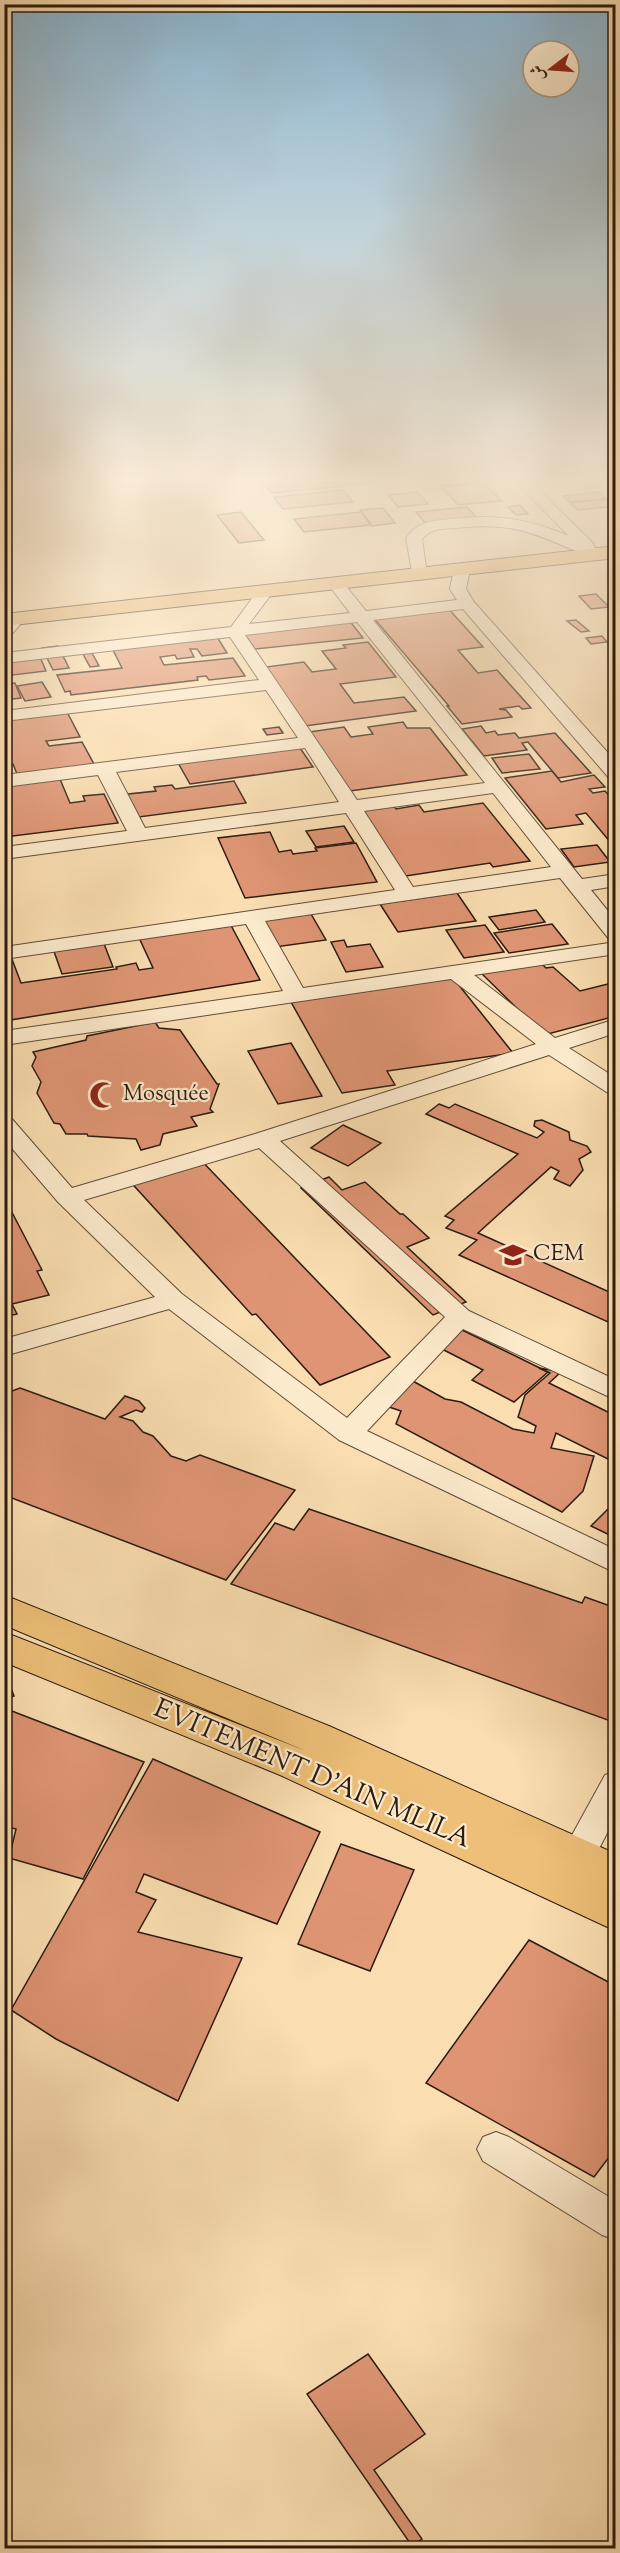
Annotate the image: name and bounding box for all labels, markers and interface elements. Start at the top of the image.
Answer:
north arrow [521,39,581,99]
text: ش [526,62,552,84]
place label: Mosquée [123,1079,209,1111]
mosque icon: Mosquée [88,1080,118,1110]
place label: CEM [533,1239,584,1271]
school or university icon: CEM [498,1240,528,1270]
street label: EVITEMENT D'AIN MLILA [147,1690,477,1860]

